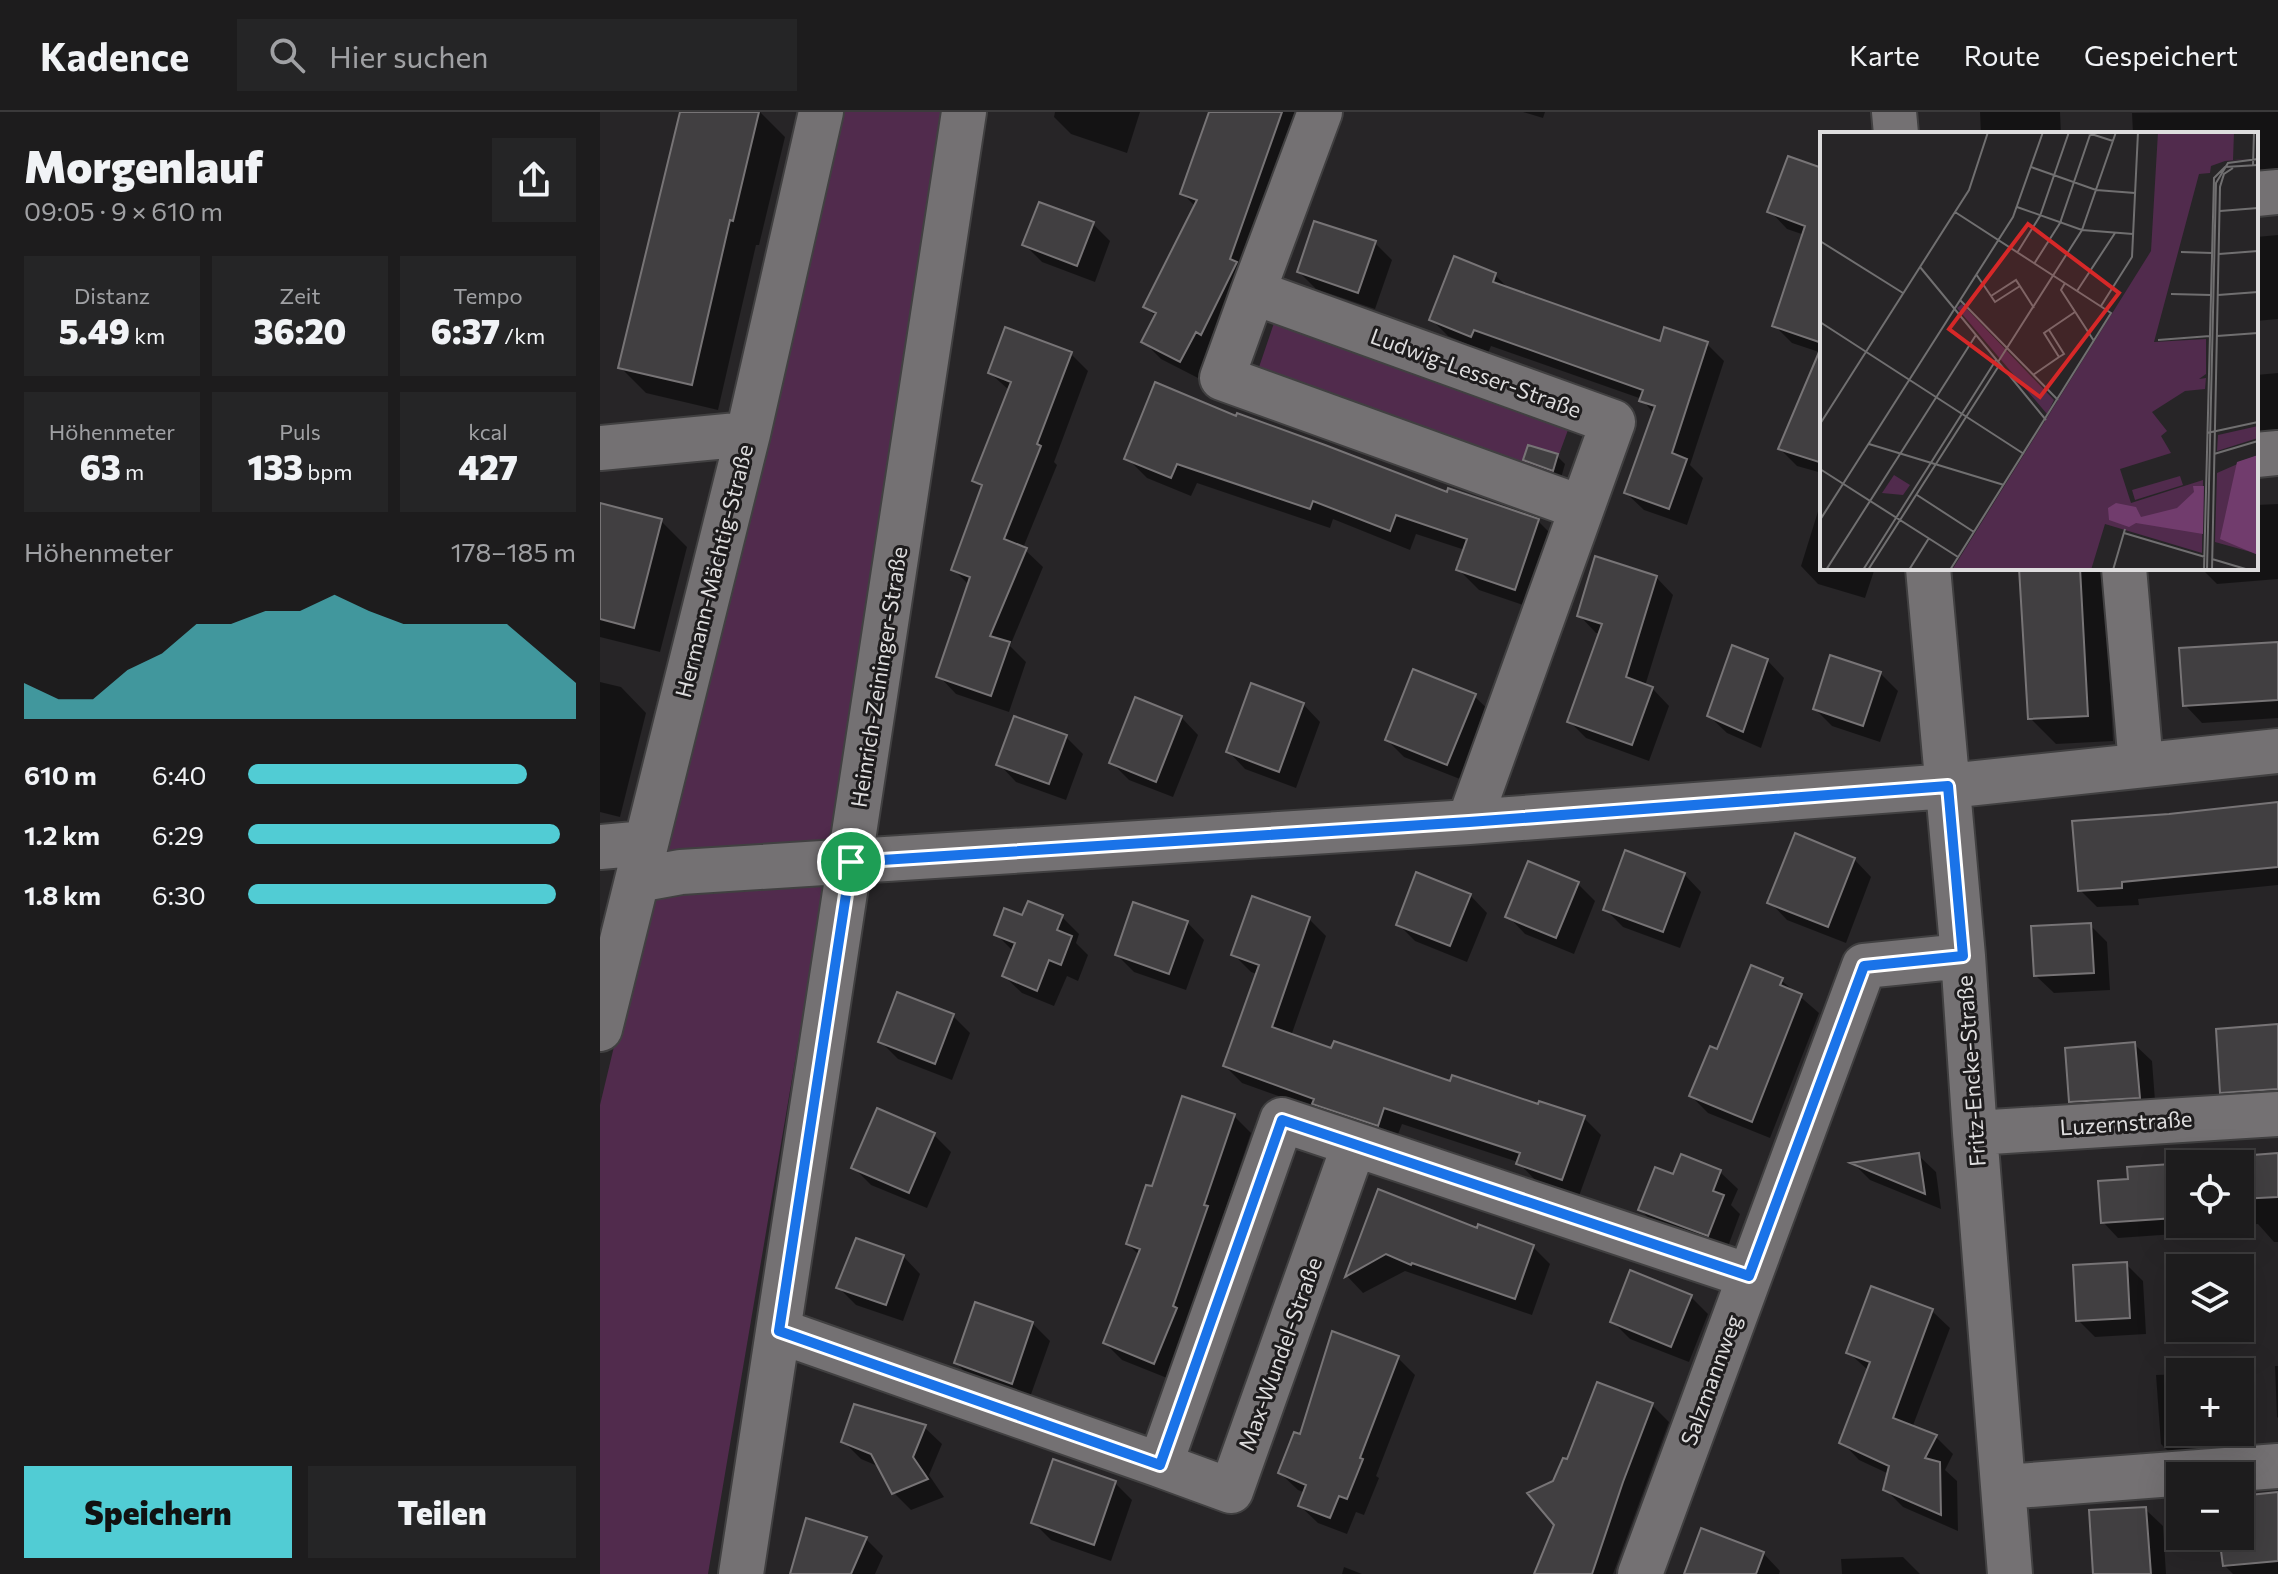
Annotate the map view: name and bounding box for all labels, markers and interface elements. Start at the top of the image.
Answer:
search box [237,19,797,91]
text: Kadence [40,32,189,79]
icon: search [265,33,309,77]
text: Hier suchen [329,37,488,74]
text: Karte [1849,38,1920,72]
text: Route [1964,38,2040,72]
text: Gespeichert [2084,38,2238,72]
inset map [1820,132,2258,570]
text: Morgenlauf [24,138,263,192]
button: share [492,138,576,222]
text: 09:05 · 9 × 610 m [24,195,223,226]
text: Distanz [74,282,150,309]
text: Zeit [279,282,321,309]
text: Tempo [453,282,523,309]
text: 5.49 [59,309,130,351]
text: 36:20 [254,309,346,351]
text: 6:37 [431,309,500,351]
text: km [130,322,165,349]
text: /km [500,322,545,349]
street label: Ludwig-Lesser-Straße [1367,322,1585,423]
text: Höhenmeter [49,418,175,445]
text: Puls [279,418,321,445]
text: kcal [468,418,508,445]
street label: Hermann-Mächtig-Straße [669,442,758,700]
text: 63 [80,445,121,487]
text: 133 [247,445,303,487]
text: 427 [458,445,518,487]
text: m [121,458,144,485]
text: bpm [303,458,353,485]
text: Höhenmeter [24,536,173,567]
text: 178–185 m [451,536,576,567]
street label: Heinrich-Zeininger-Straße [845,545,912,809]
text: 610 m [24,759,97,790]
text: 6:40 [152,759,206,790]
text: 1.2 km [24,819,100,850]
text: 6:29 [152,819,204,850]
pin [817,828,885,896]
icon: arrive [829,840,873,884]
text: 1.8 km [24,879,101,910]
text: 6:30 [152,879,206,910]
street label: Fritz-Encke-Straße [1950,975,1991,1168]
street label: Luzernstraße [2059,1104,2193,1141]
map controls [2166,1150,2254,1550]
button: locate [2166,1150,2254,1238]
street label: Max-Wundel-Straße [1232,1253,1327,1454]
button: layers [2166,1254,2254,1342]
street label: Salzmannweg [1674,1311,1747,1449]
button: + [2166,1358,2254,1446]
button: − [2166,1462,2254,1550]
button: Speichern [24,1466,292,1558]
button: Teilen [308,1466,576,1558]

